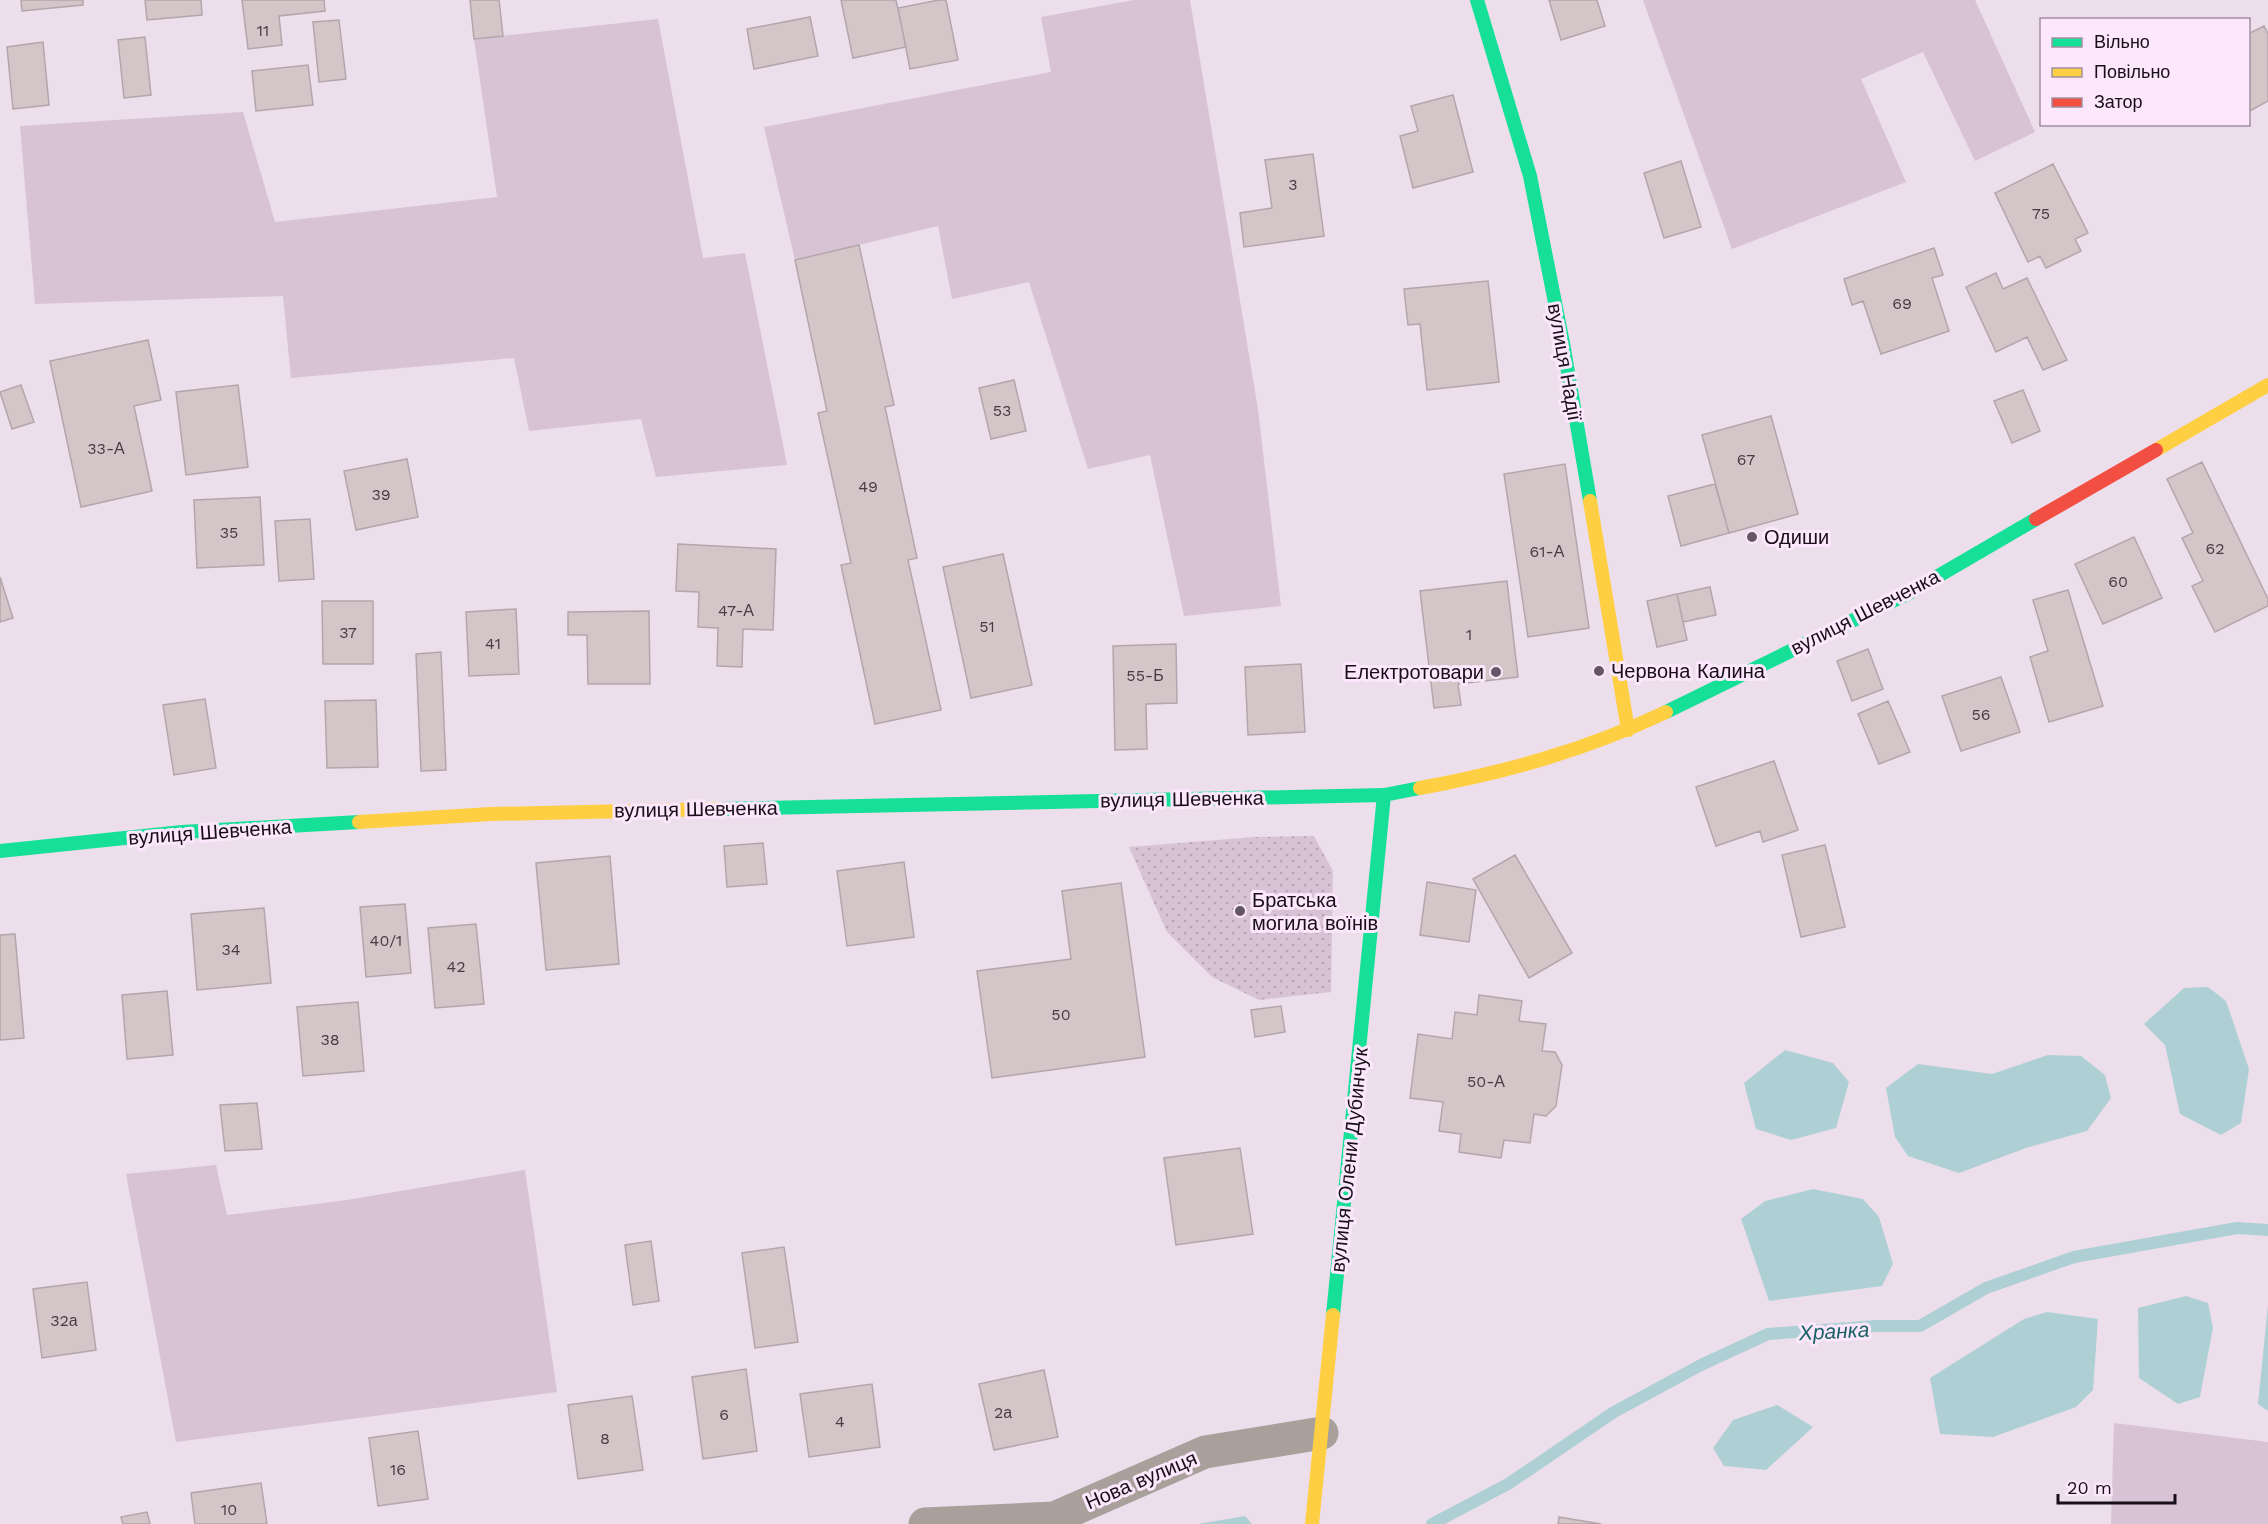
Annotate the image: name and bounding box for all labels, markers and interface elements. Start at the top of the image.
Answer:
legend [2040,18,2250,126]
house number: 11 [257,21,269,40]
text: Вільно [2094,31,2150,52]
text: Повільно [2094,61,2170,82]
text: Затор [2094,91,2143,112]
house number: 3 [1288,175,1298,194]
house number: 75 [2032,204,2050,223]
house number: 69 [1892,294,1912,313]
street label: вулиця Надії [1543,301,1587,423]
house number: 53 [993,401,1011,420]
house number: 33-А [87,439,125,458]
house number: 67 [1737,450,1755,469]
house number: 49 [858,477,878,496]
house number: 39 [371,485,391,504]
house number: 35 [220,523,238,542]
place label: Одиши [1764,525,1829,549]
marker: Одиши [1745,530,1759,544]
house number: 62 [2205,539,2225,558]
house number: 61-А [1530,542,1565,561]
street label: вулиця Шевченка [1787,564,1944,660]
house number: 60 [2108,572,2128,591]
house number: 47-А [718,601,754,620]
house number: 51 [979,617,995,636]
house number: 37 [339,623,357,642]
house number: 1 [1466,625,1472,644]
house number: 41 [485,634,501,653]
place label: Червона Калина [1611,659,1766,683]
place label: Електротовари [1344,660,1484,684]
marker: Червона Калина [1592,664,1606,678]
marker: Електротовари [1489,665,1503,679]
house number: 55-Б [1126,666,1164,685]
house number: 56 [1971,705,1991,724]
street label: вулиця Шевченка [1100,786,1265,812]
street label: вулиця Шевченка [614,796,779,822]
street label: вулиця Шевченка [127,814,293,850]
place label: Братська могила воїнів [1252,888,1378,935]
marker: Братська могила воїнів [1233,904,1247,918]
house number: 40/1 [370,931,402,950]
house number: 34 [221,940,241,959]
house number: 42 [446,957,466,976]
house number: 50 [1051,1005,1071,1024]
house number: 38 [320,1030,340,1049]
street label: вулиця Олени Дубинчук [1325,1046,1373,1274]
house number: 50-А [1467,1072,1505,1091]
house number: 32а [50,1311,78,1330]
water label: Хранка [1797,1317,1870,1345]
house number: 2а [994,1403,1012,1422]
house number: 6 [719,1405,729,1424]
house number: 4 [835,1412,845,1431]
house number: 8 [600,1429,610,1448]
street label: Нова вулиця [1082,1446,1200,1514]
house number: 16 [390,1460,406,1479]
scale bar [2058,1467,2175,1505]
text: 20 m [2067,1477,2112,1498]
house number: 10 [221,1500,237,1519]

